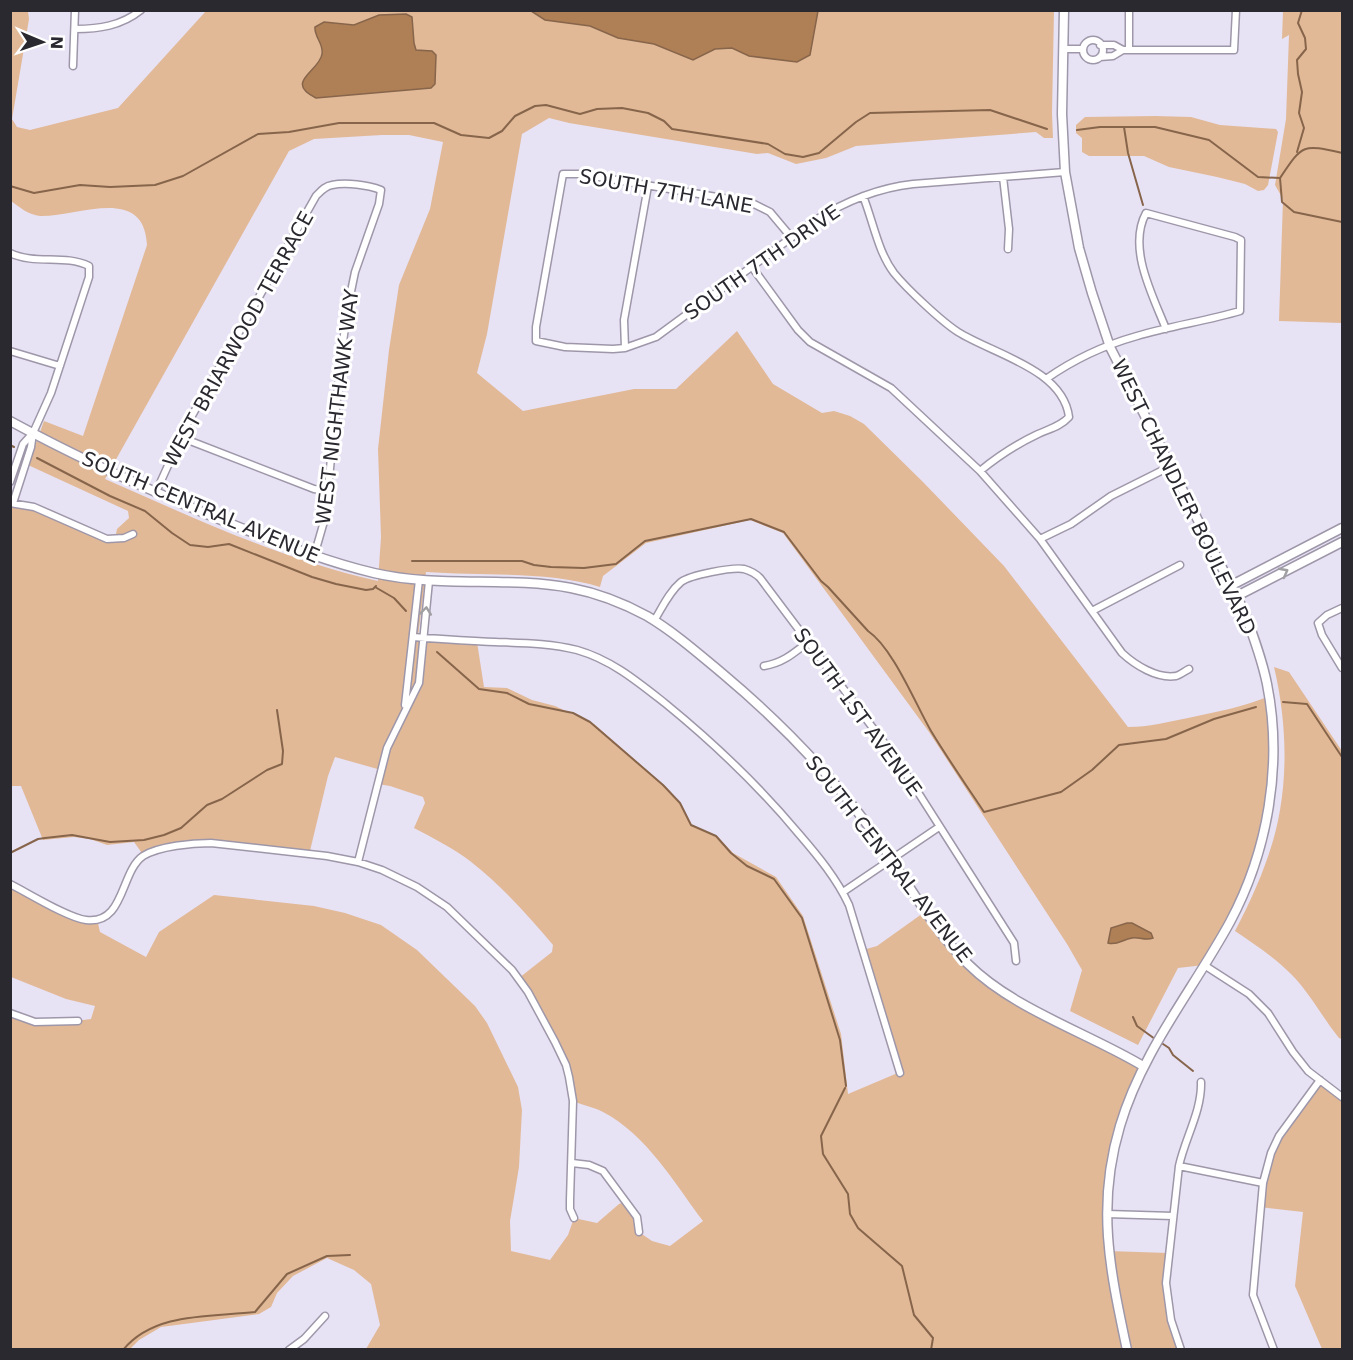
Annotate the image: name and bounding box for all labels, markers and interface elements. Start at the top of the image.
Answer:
north arrow [12,12,72,72]
text: N [47,35,66,50]
street label: SOUTH 7TH LANE [577,164,755,218]
street label: SOUTH 7TH DRIVE [680,199,844,325]
street label: WEST BRIARWOOD TERRACE [158,207,318,471]
street label: WEST NIGHTHAWK WAY [311,287,363,526]
street label: WEST CHANDLER BOULEVARD [1107,355,1261,639]
street label: SOUTH CENTRAL AVENUE [79,446,323,568]
one-way arrow [1278,567,1289,579]
one-way arrow [420,606,432,615]
street label: SOUTH 1ST AVENUE [789,623,927,801]
street label: SOUTH CENTRAL AVENUE [801,751,977,967]

